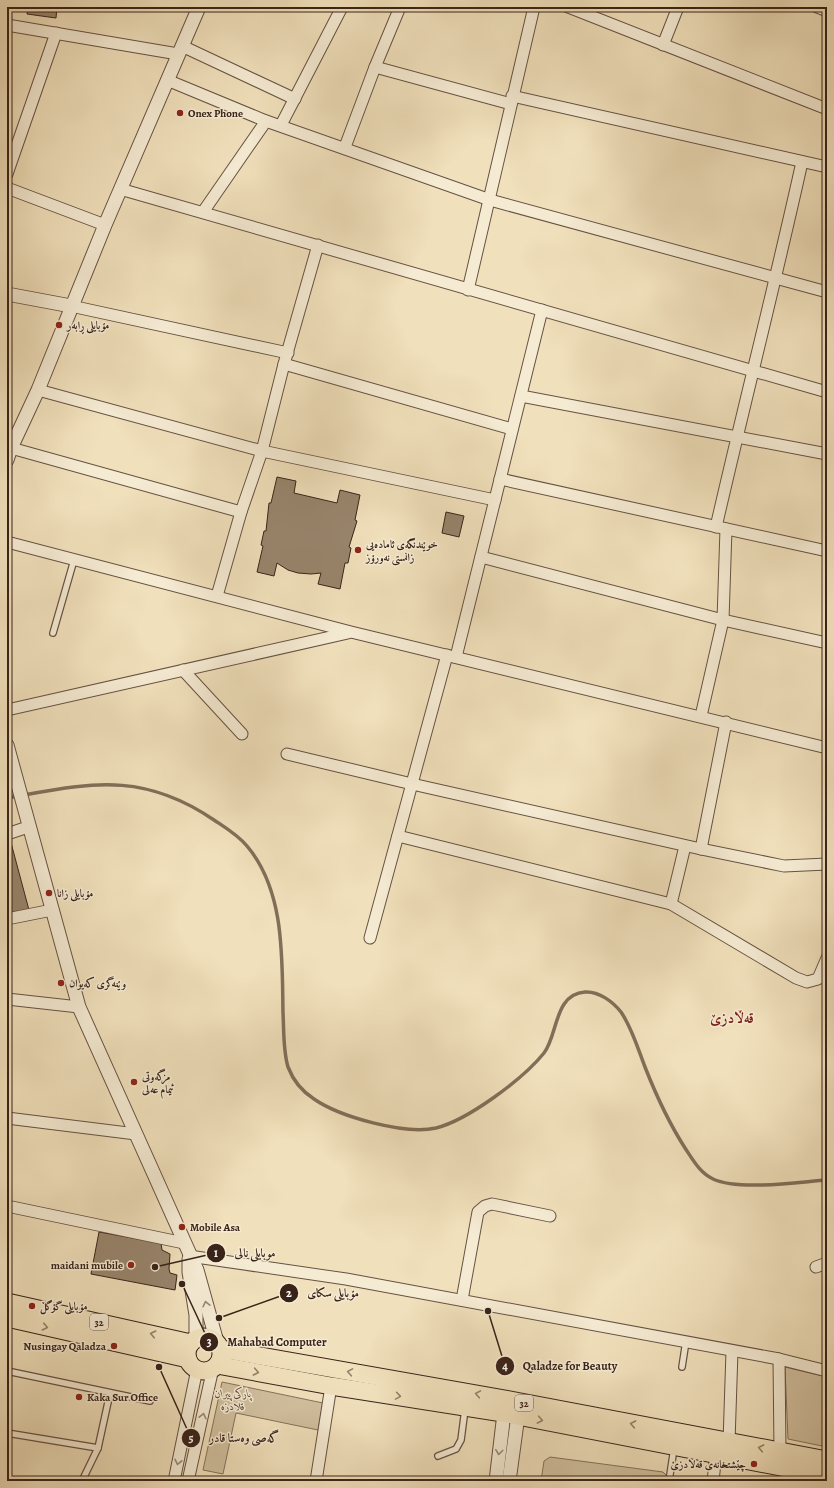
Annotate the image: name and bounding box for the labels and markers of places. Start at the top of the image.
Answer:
place label: Onex Phone [188,106,243,121]
marker: Onex Phone [175,108,185,118]
place label: مۆبایلی ڕابەر [65,318,109,335]
marker: مۆبایلی ڕابەر [54,320,64,330]
place label: خوێندنگەی ئامادەیی زانستی نەورۆز [364,537,438,566]
marker: خوێندنگەی ئامادەیی زانستی نەورۆز [353,545,363,555]
place label: مۆبایلی زانا [57,886,93,902]
marker: مۆبایلی زانا [44,888,54,898]
place label: وێنەگری کەیوان [69,976,126,991]
marker: وێنەگری کەیوان [56,978,66,988]
place label: مزگەوتی ئیمام عەلی [141,1068,175,1099]
marker: مزگەوتی ئیمام عەلی [129,1077,139,1087]
place label: Mobile Asa [190,1220,241,1235]
marker: Mobile Asa [177,1222,187,1232]
callout: موبايلى نالى [206,1241,283,1265]
place label: maidani mubile [51,1258,123,1273]
marker: maidani mubile [126,1260,136,1270]
callout: مۆبایلی سکای [279,1281,367,1305]
place label: مۆبایلی گۆگڵ [40,1299,87,1315]
marker: مۆبایلی گۆگڵ [27,1301,37,1311]
callout: Mahabad Computer [199,1330,335,1354]
place label: Nusingay Qaladza [23,1339,107,1354]
marker: Nusingay Qaladza [109,1341,119,1351]
callout: Qaladze for Beauty [495,1354,625,1378]
place label: Kaka Sur Office [87,1390,158,1405]
marker: Kaka Sur Office [74,1392,84,1402]
callout: گەصی وەستا قادر [181,1426,287,1450]
place label: چێشتخانەی قەلادزێ [671,1457,746,1472]
marker: چێشتخانەی قەلادزێ [749,1459,759,1469]

